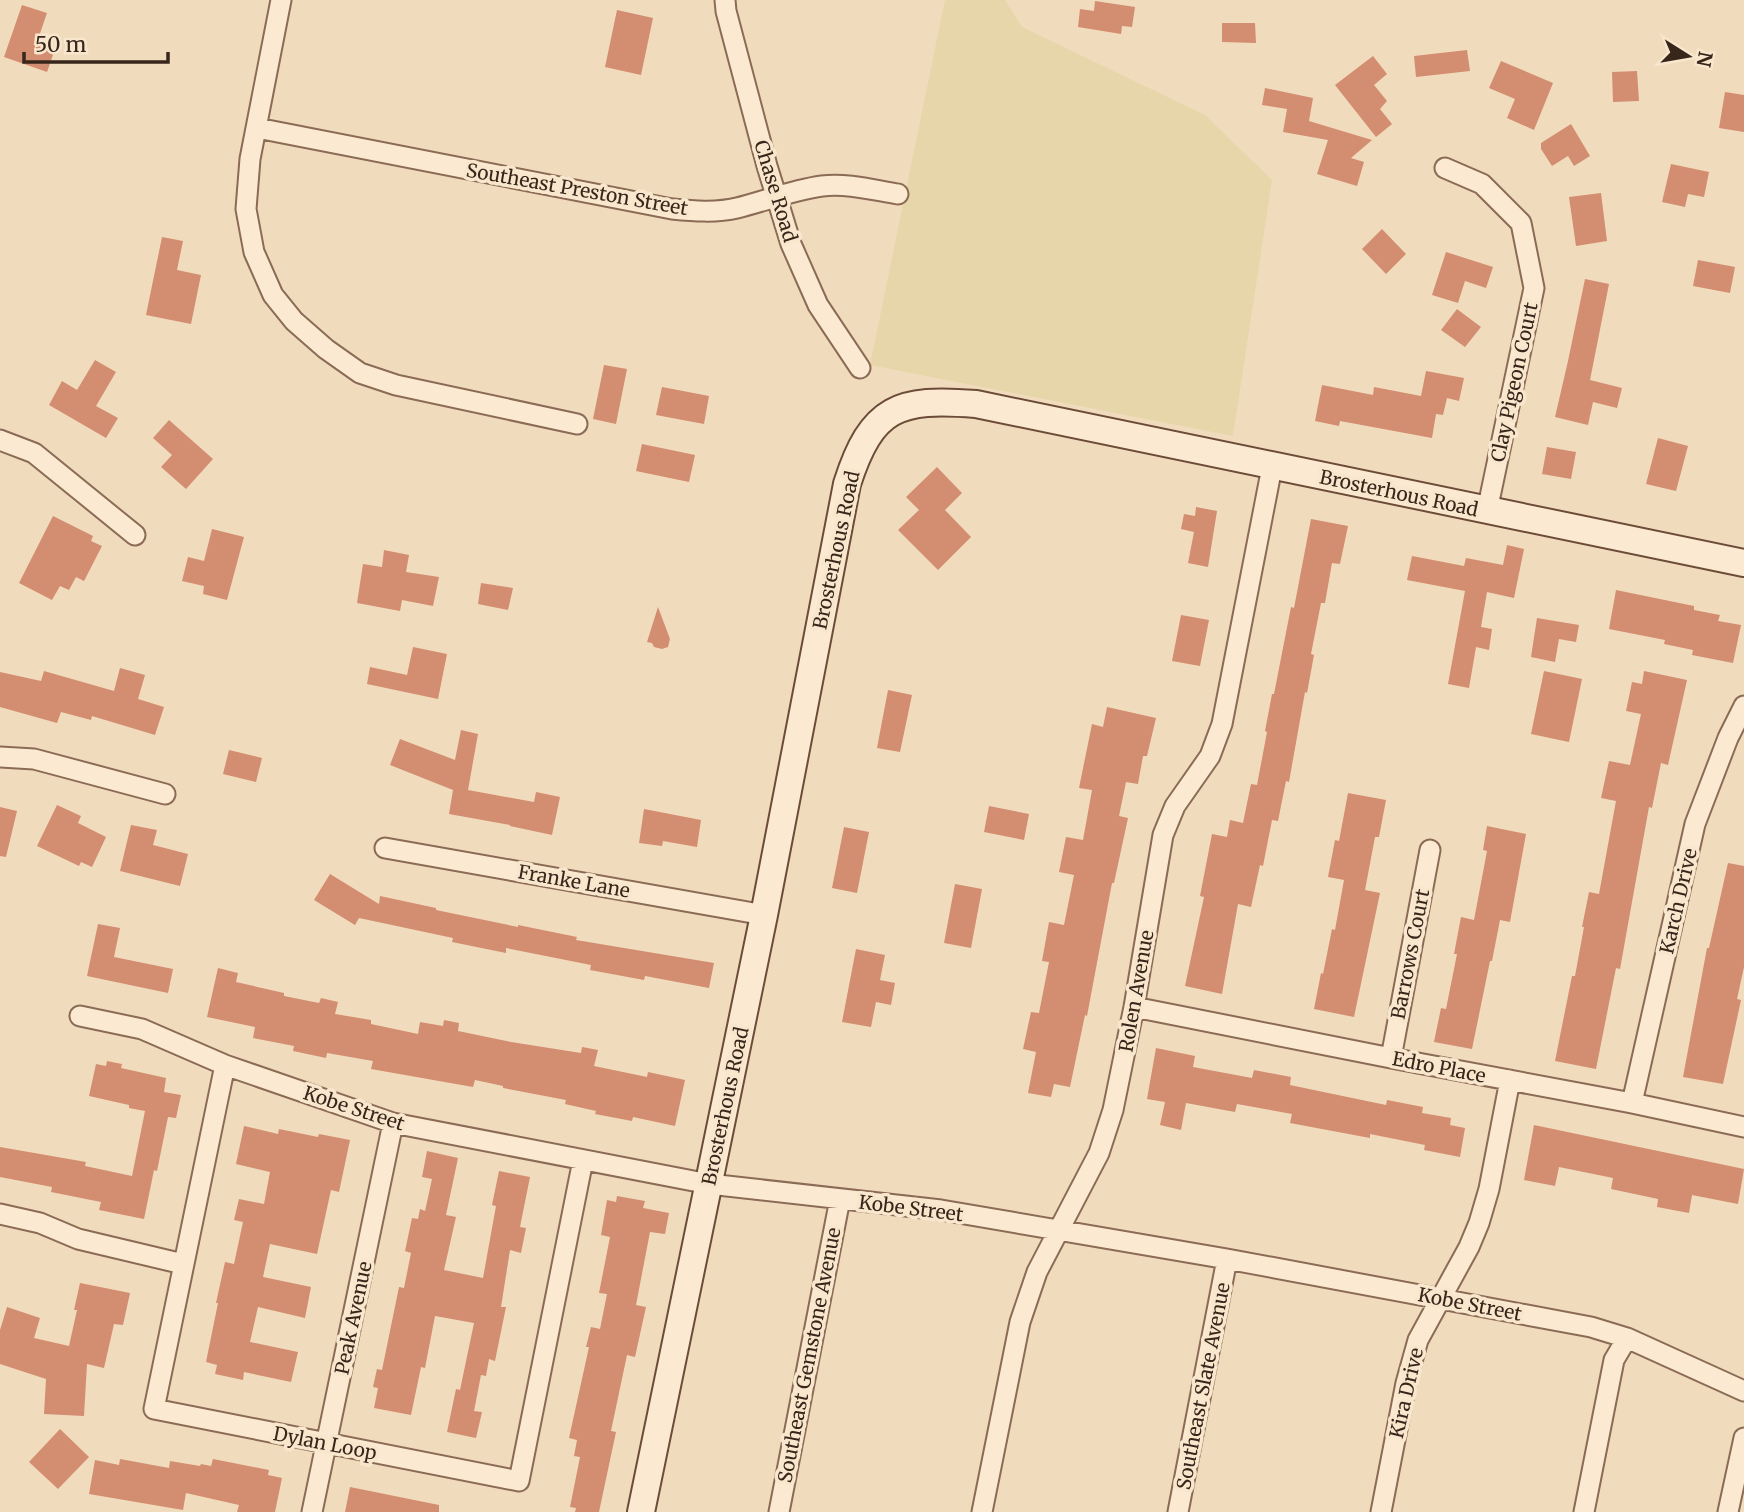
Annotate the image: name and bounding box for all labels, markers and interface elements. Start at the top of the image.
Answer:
scale bar [24,21,168,65]
north arrow [1653,21,1723,91]
text: 50 m [35,31,86,58]
text: N [1691,50,1718,69]
street label: Chase Road [749,137,803,245]
street label: Southeast Preston Street [464,158,690,220]
street label: Clay Pigeon Court [1485,299,1543,464]
street label: Brosterhous Road [1318,464,1480,522]
street label: Brosterhous Road [807,469,865,631]
street label: Karch Drive [1654,846,1702,956]
street label: Franke Lane [516,859,632,903]
street label: Barrows Court [1386,886,1434,1021]
street label: Rolen Avenue [1113,928,1159,1054]
street label: Brosterhous Road [696,1025,754,1187]
street label: Edro Place [1390,1046,1488,1088]
street label: Kobe Street [300,1080,408,1136]
street label: Kobe Street [857,1190,965,1226]
street label: Southeast Gemstone Avenue [772,1225,846,1485]
street label: Peak Avenue [329,1259,377,1377]
street label: Southeast Slate Avenue [1171,1280,1235,1492]
street label: Kobe Street [1416,1282,1524,1326]
street label: Kira Drive [1384,1345,1428,1441]
street label: Dylan Loop [271,1421,379,1465]

